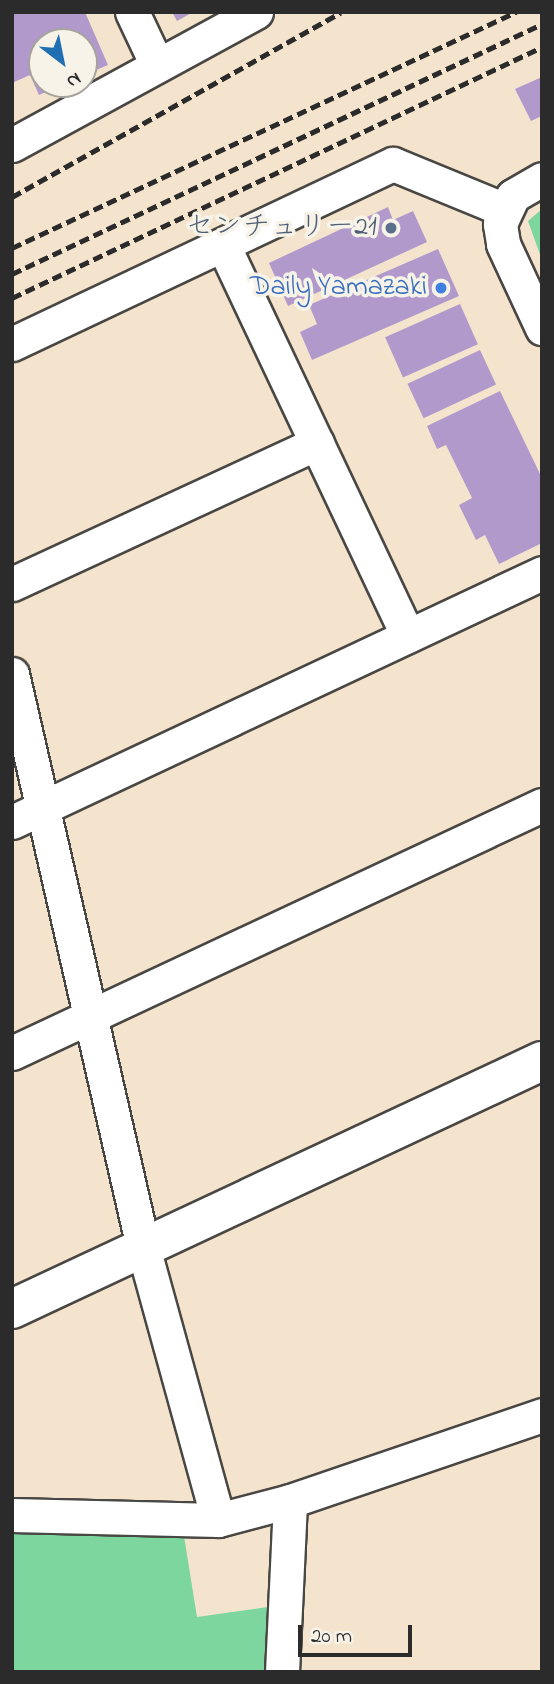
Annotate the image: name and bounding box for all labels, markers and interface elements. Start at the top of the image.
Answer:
north arrow [28,28,98,98]
text: N [61,65,86,94]
place label: センチュリー21 [186,211,377,245]
marker: センチュリー21 [383,220,399,236]
place label: Daily Yamazaki [250,271,427,305]
marker: Daily Yamazaki [433,280,449,296]
scale bar [302,1610,416,1654]
text: 20 m [311,1622,352,1652]

